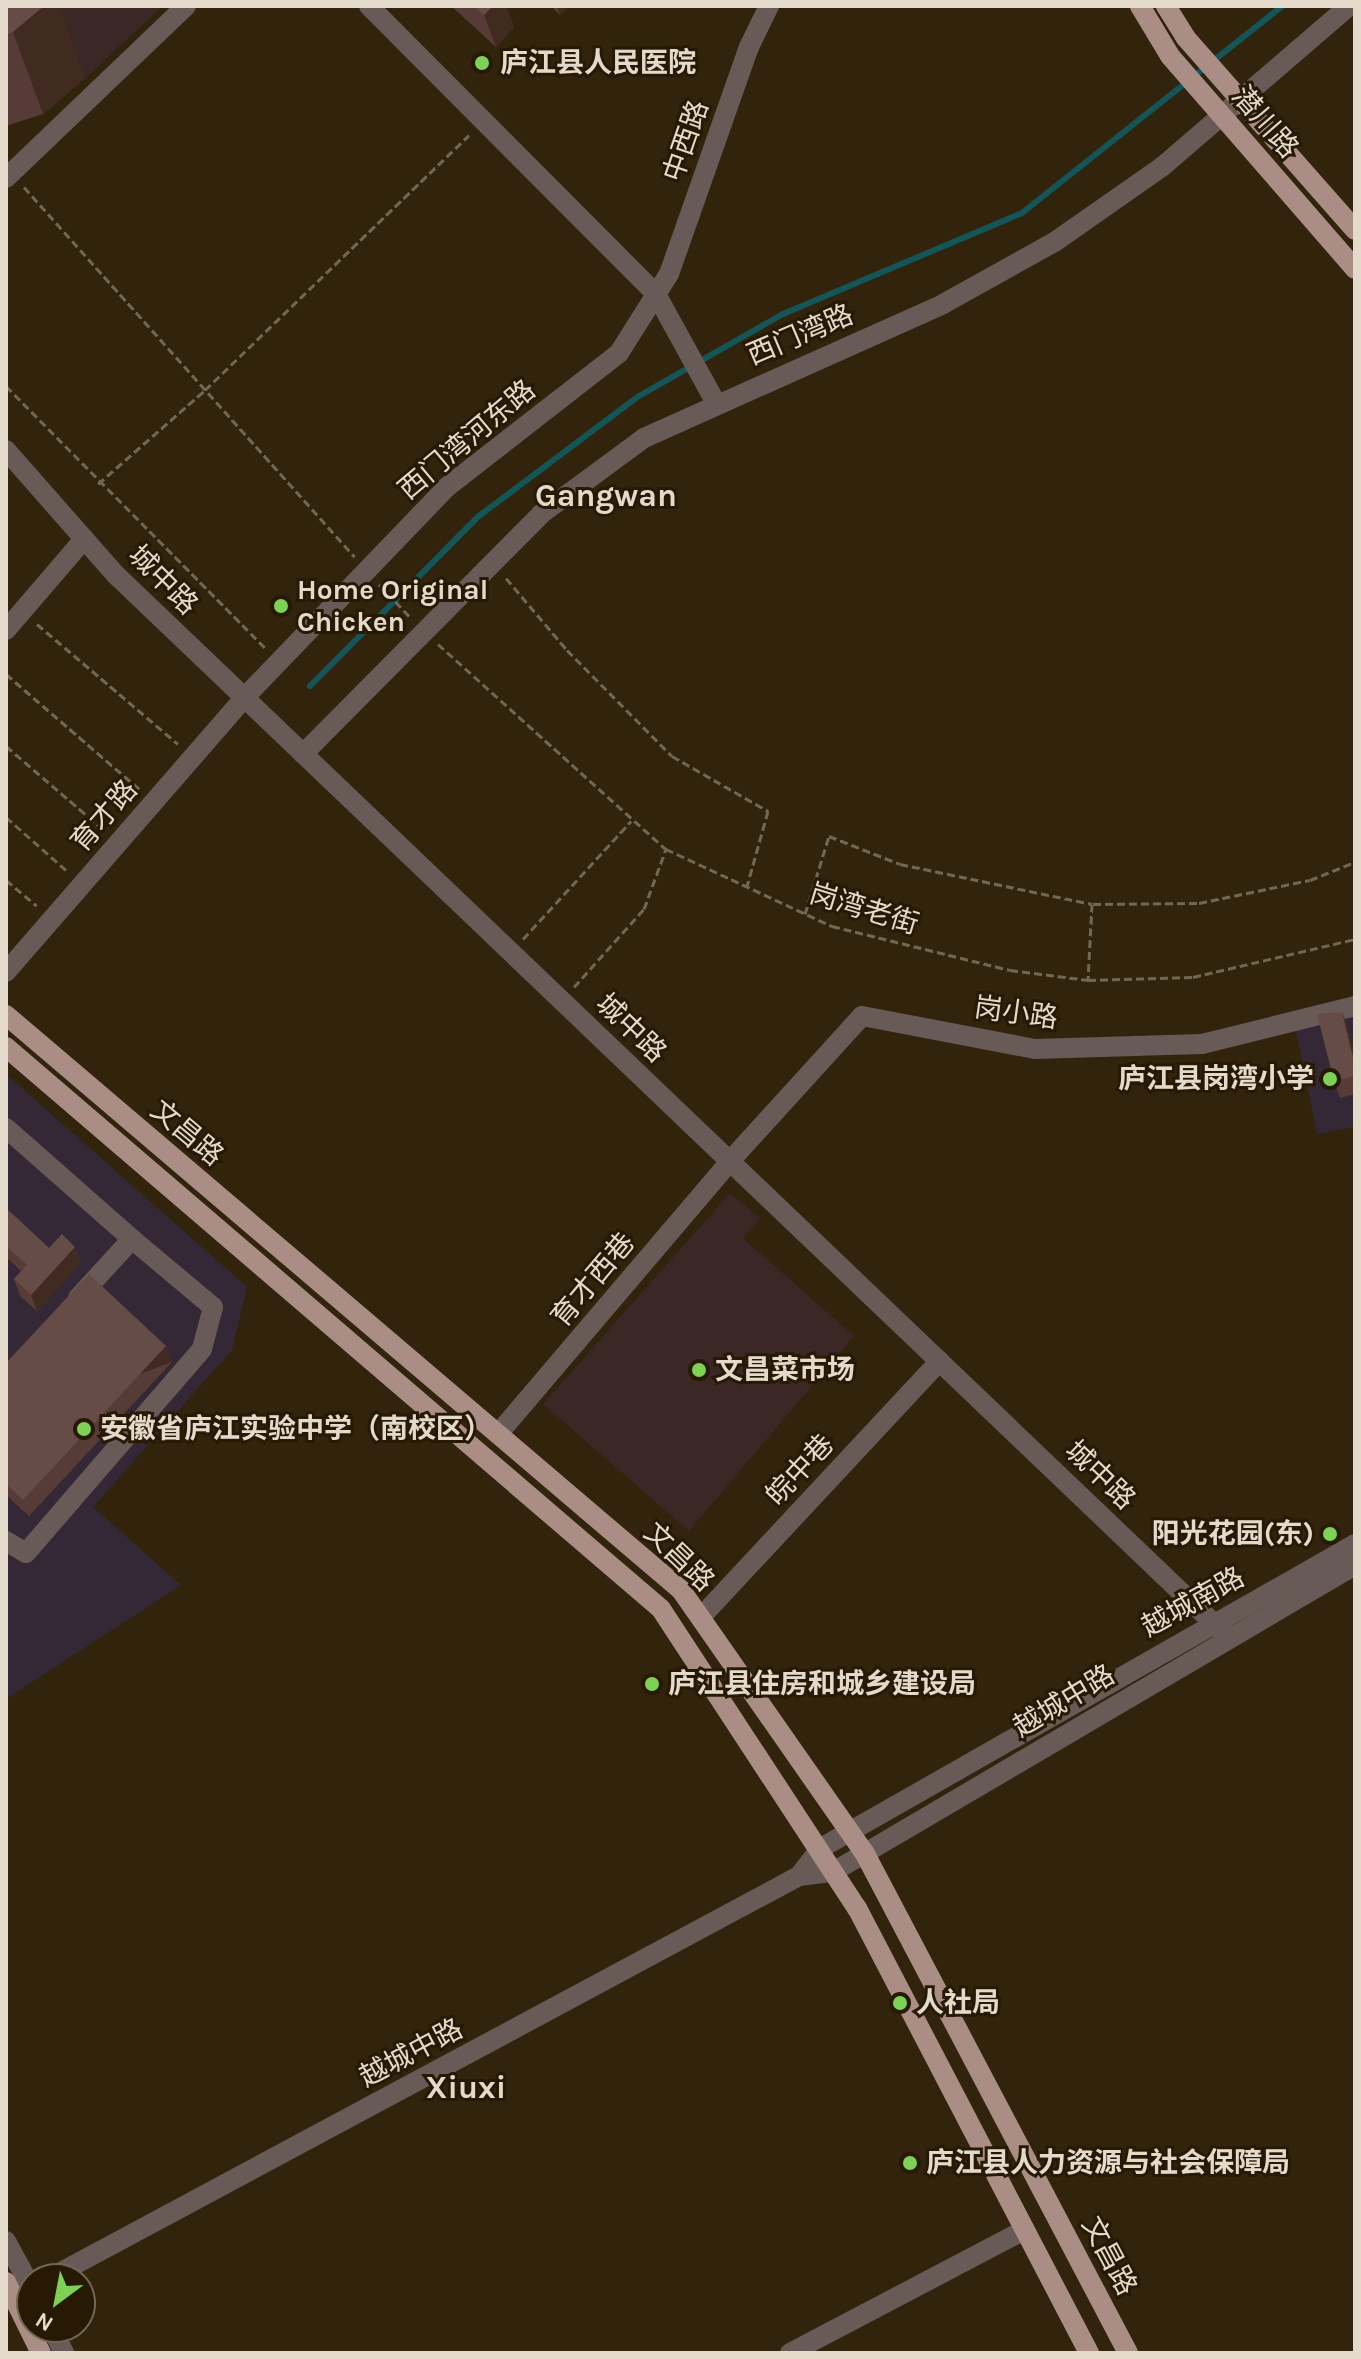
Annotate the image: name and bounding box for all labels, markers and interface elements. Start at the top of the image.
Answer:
place label: 庐江县人民医院 [500,46,696,80]
marker: 庐江县人民医院 [471,52,493,74]
street label: 潜川路 [1225,79,1305,165]
street label: 中西路 [656,96,716,186]
street label: 西门湾路 [742,298,858,372]
street label: 西门湾河东路 [392,373,542,507]
district label: Gangwan [535,477,677,515]
street label: 城中路 [121,538,205,622]
place label: Home Original Chicken [297,573,488,639]
marker: Home Original Chicken [272,597,290,615]
street label: 育才路 [64,773,144,859]
street label: 岗湾老街 [806,877,922,941]
street label: 城中路 [589,987,673,1069]
street label: 岗小路 [972,991,1060,1035]
place label: 庐江县岗湾小学 [1118,1062,1314,1096]
marker: 庐江县岗湾小学 [1321,1070,1339,1088]
street label: 文昌路 [144,1093,230,1173]
street label: 育才西巷 [544,1226,642,1334]
place label: 文昌菜市场 [715,1353,855,1387]
marker: 文昌菜市场 [690,1361,708,1379]
place label: 安徽省庐江实验中学（南校区） [100,1412,492,1446]
marker: 安徽省庐江实验中学（南校区） [75,1420,93,1438]
street label: 皖中巷 [759,1428,841,1512]
street label: 城中路 [1058,1434,1142,1516]
street label: 文昌路 [637,1516,721,1598]
place label: 阳光花园(东) [1152,1517,1314,1551]
marker: 阳光花园(东) [1321,1525,1339,1543]
street label: 越城南路 [1136,1560,1250,1644]
street label: 越城中路 [1007,1658,1121,1744]
place label: 庐江县住房和城乡建设局 [668,1667,976,1701]
marker: 庐江县住房和城乡建设局 [643,1675,661,1693]
place label: 人社局 [916,1986,1000,2020]
marker: 人社局 [891,1994,909,2012]
street label: 越城中路 [354,2012,468,2094]
district label: Xiuxi [426,2069,506,2107]
place label: 庐江县人力资源与社会保障局 [926,2146,1290,2180]
marker: 庐江县人力资源与社会保障局 [901,2154,919,2172]
street label: 文昌路 [1074,2211,1144,2301]
north arrow [16,2263,96,2343]
text: N [31,2306,58,2337]

